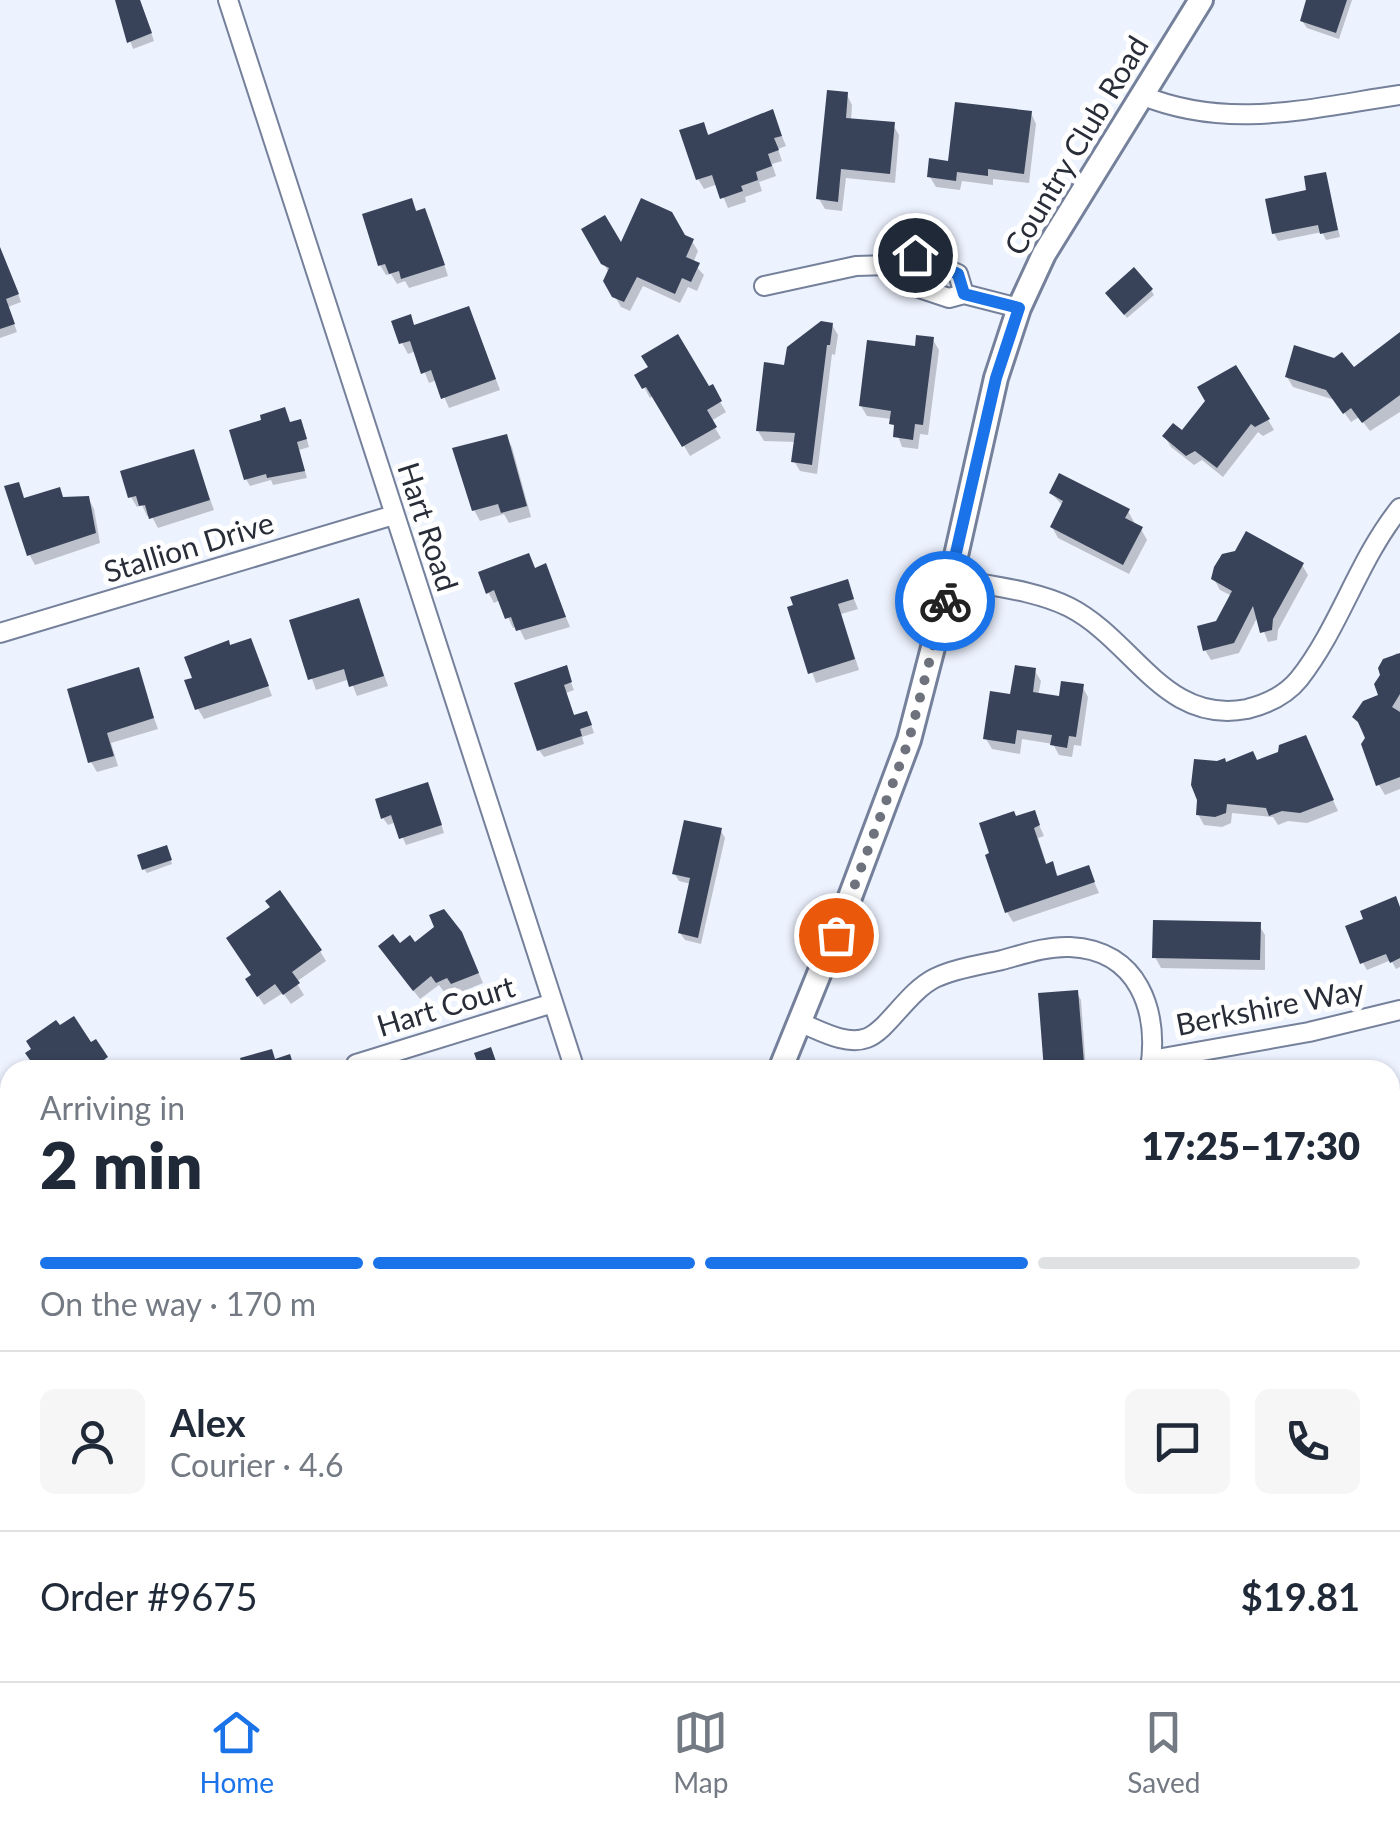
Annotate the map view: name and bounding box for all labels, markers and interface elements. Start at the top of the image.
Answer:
street label: Country Club Road [996,29,1155,261]
pin [873,213,958,298]
icon: home [888,228,943,283]
street label: Hart Road [391,457,467,595]
street label: Stallion Drive [99,503,278,589]
courier [895,551,995,651]
icon: bike [918,574,973,629]
pin [794,893,879,978]
icon: bag [809,908,864,963]
street label: Hart Court [372,967,519,1043]
street label: Berkshire Way [1172,970,1367,1042]
text: Arriving in [40,1088,185,1127]
text: 17:25–17:30 [1141,1122,1360,1168]
text: 2 min [40,1125,202,1203]
text: On the way · 170 m [40,1284,316,1323]
button: person [40,1389,145,1494]
button: chat [1125,1389,1230,1494]
button: phone [1255,1389,1360,1494]
text: Alex [170,1399,246,1445]
text: Courier · 4.6 [170,1445,344,1484]
text: Order #9675 [40,1573,257,1619]
text: $19.81 [1241,1573,1360,1619]
tab: Home [200,1705,274,1799]
tab: Map [673,1705,728,1799]
tab: Saved [1127,1705,1200,1799]

